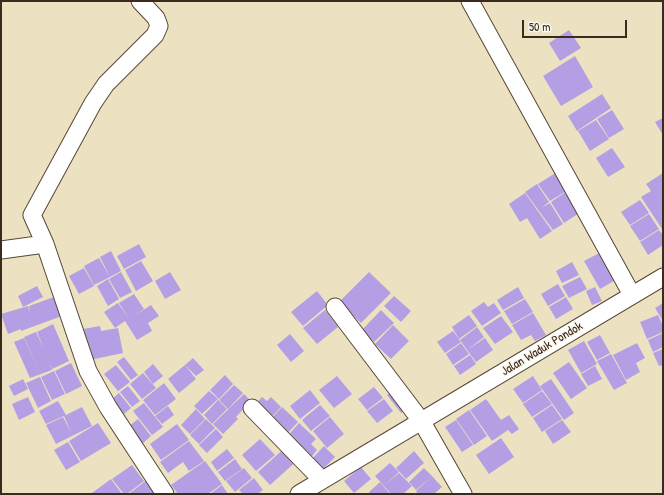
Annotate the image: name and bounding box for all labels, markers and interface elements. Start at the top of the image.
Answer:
scale bar [524,12,629,38]
text: 50 m [529,18,550,35]
street label: Jalan Waduk Pondok [498,319,586,379]

